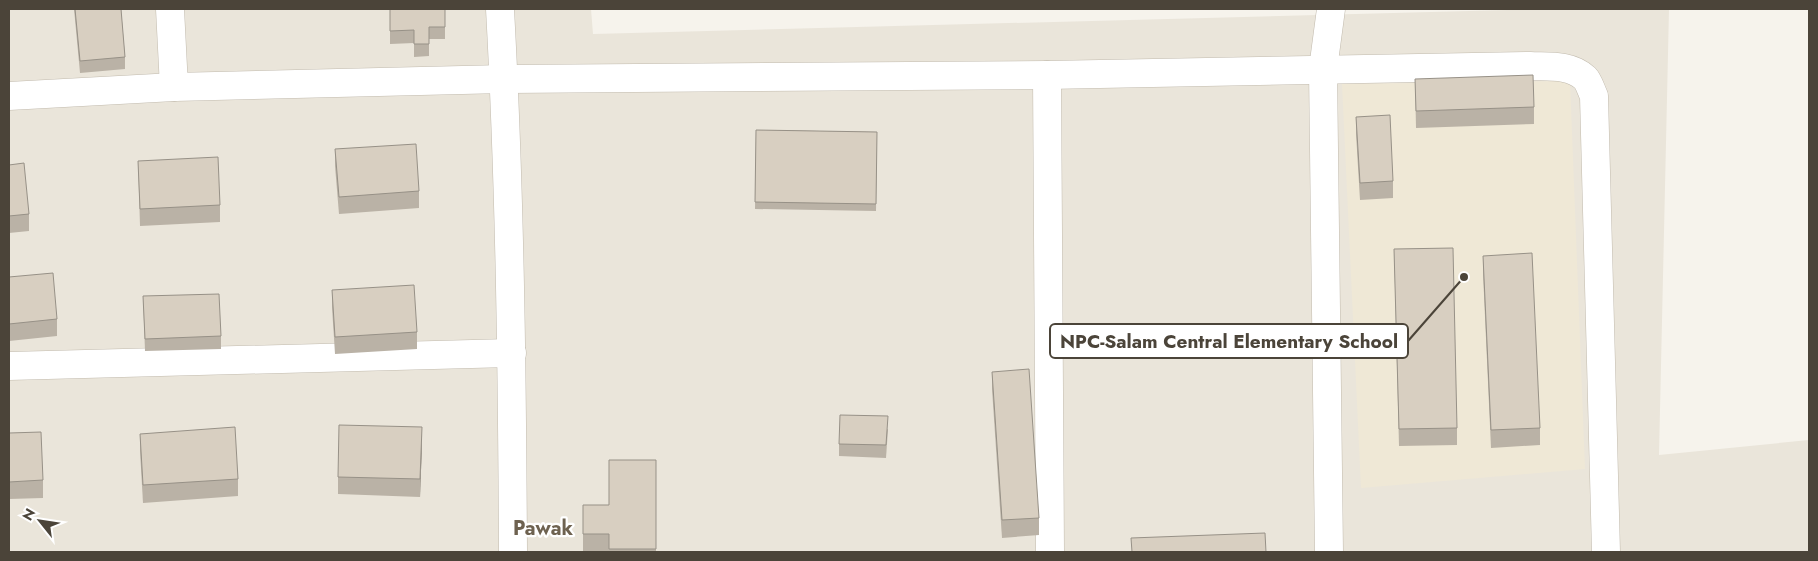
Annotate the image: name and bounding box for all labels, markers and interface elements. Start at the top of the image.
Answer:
callout: NPC-Salam Central Elementary School [1050,324,1408,358]
text: NPC-Salam Central Elementary School [1060,328,1398,355]
north arrow [15,496,65,546]
text: N [17,505,40,524]
district label: Pawak [513,514,573,543]

